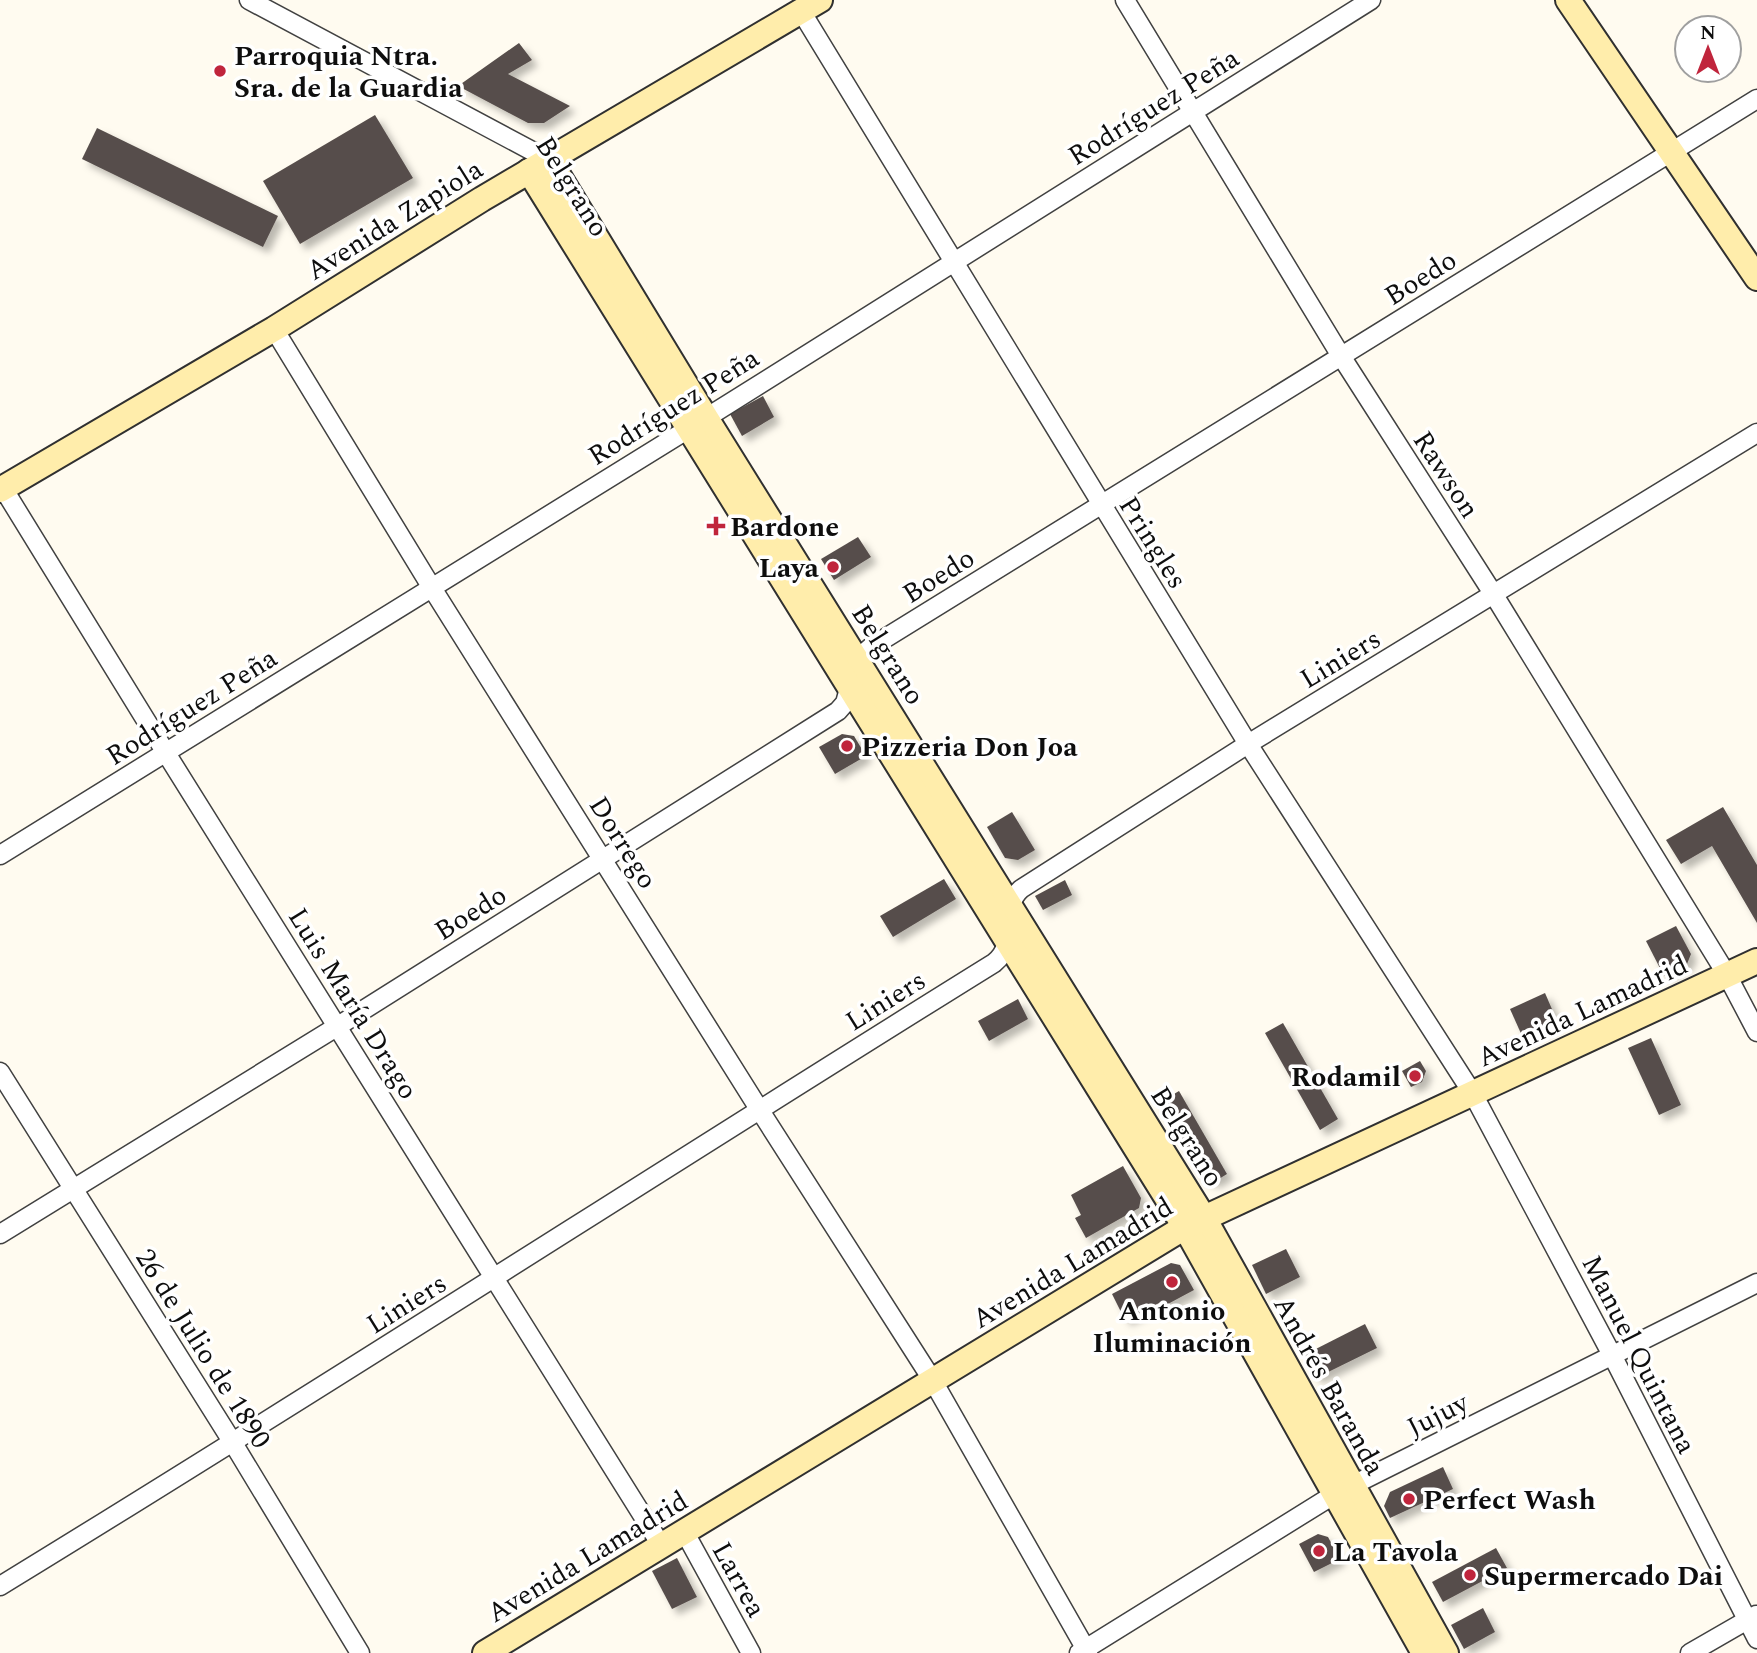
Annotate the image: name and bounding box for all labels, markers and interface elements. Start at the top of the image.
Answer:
north arrow [1673,14,1743,84]
text: N [1700,19,1716,48]
place label: Parroquia Ntra. Sra. de la Guardia [234,35,463,110]
street label: Rodríguez Peña [1060,37,1248,177]
marker: Parroquia Ntra. Sra. de la Guardia [212,63,228,79]
street label: Belgrano [524,128,620,246]
street label: Avenida Zapiola [298,148,492,292]
street label: Boedo [1376,239,1465,317]
street label: Rodríguez Peña [580,337,768,477]
street label: Rawson [1401,422,1490,527]
street label: Pringles [1107,488,1198,598]
place label: Bardone [730,506,839,549]
marker: Bardone [708,518,724,534]
street label: Boedo [894,537,983,615]
place label: Laya [759,547,820,590]
marker: Laya [825,559,841,575]
street label: Belgrano [840,596,936,714]
street label: Liniers [1292,618,1390,700]
street label: Rodríguez Peña [98,637,286,777]
place label: Pizzeria Don Joa [861,726,1078,769]
marker: Pizzeria Don Joa [839,738,855,754]
street label: Dorrego [577,788,668,898]
street label: Boedo [426,874,515,952]
street label: Luis María Drago [276,899,429,1108]
street label: Avenida Lamadrid [1470,944,1695,1079]
street label: Liniers [837,960,935,1043]
place label: Rodamil [1291,1056,1401,1099]
marker: Rodamil [1407,1068,1423,1084]
street label: Belgrano [1139,1078,1235,1196]
street label: Avenida Lamadrid [964,1186,1182,1341]
street label: 26 de Julio de 1890 [124,1240,282,1457]
street label: Manuel Quintana [1570,1248,1707,1462]
street label: Liniers [358,1263,456,1346]
marker: Antonio Iluminación [1164,1274,1180,1290]
street label: Andrés Baranda [1262,1288,1396,1484]
place label: Antonio Iluminación [1093,1290,1251,1365]
street label: Jujuy [1399,1381,1477,1449]
place label: Perfect Wash [1423,1479,1596,1522]
street label: Avenida Lamadrid [479,1480,697,1635]
marker: Perfect Wash [1401,1491,1417,1507]
place label: La Tavola [1333,1531,1459,1574]
street label: Larrea [700,1534,777,1626]
marker: La Tavola [1311,1543,1327,1559]
place label: Supermercado Dai [1484,1555,1723,1598]
marker: Supermercado Dai [1462,1567,1478,1583]

